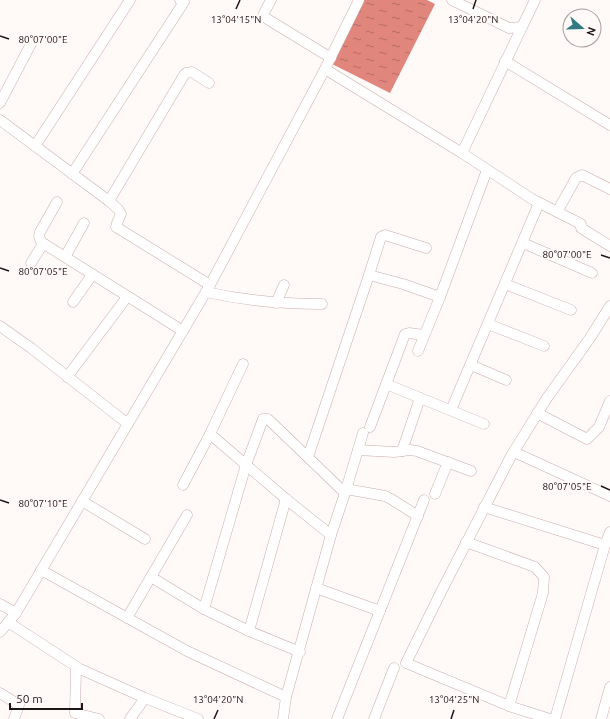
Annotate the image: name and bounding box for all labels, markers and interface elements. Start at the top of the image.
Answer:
north arrow [562,8,602,48]
text: 13°04'15"N [211,14,261,25]
text: 13°04'20"N [448,14,498,25]
text: N [584,26,598,37]
text: 80°07'00"E [18,34,68,45]
text: 80°07'00"E [542,249,592,260]
text: 80°07'05"E [18,266,68,277]
text: 80°07'05"E [542,481,592,492]
text: 80°07'10"E [18,498,68,509]
scale bar [10,685,82,711]
text: 50 m [16,692,43,705]
text: 13°04'20"N [193,694,243,705]
text: 13°04'25"N [429,694,479,705]

